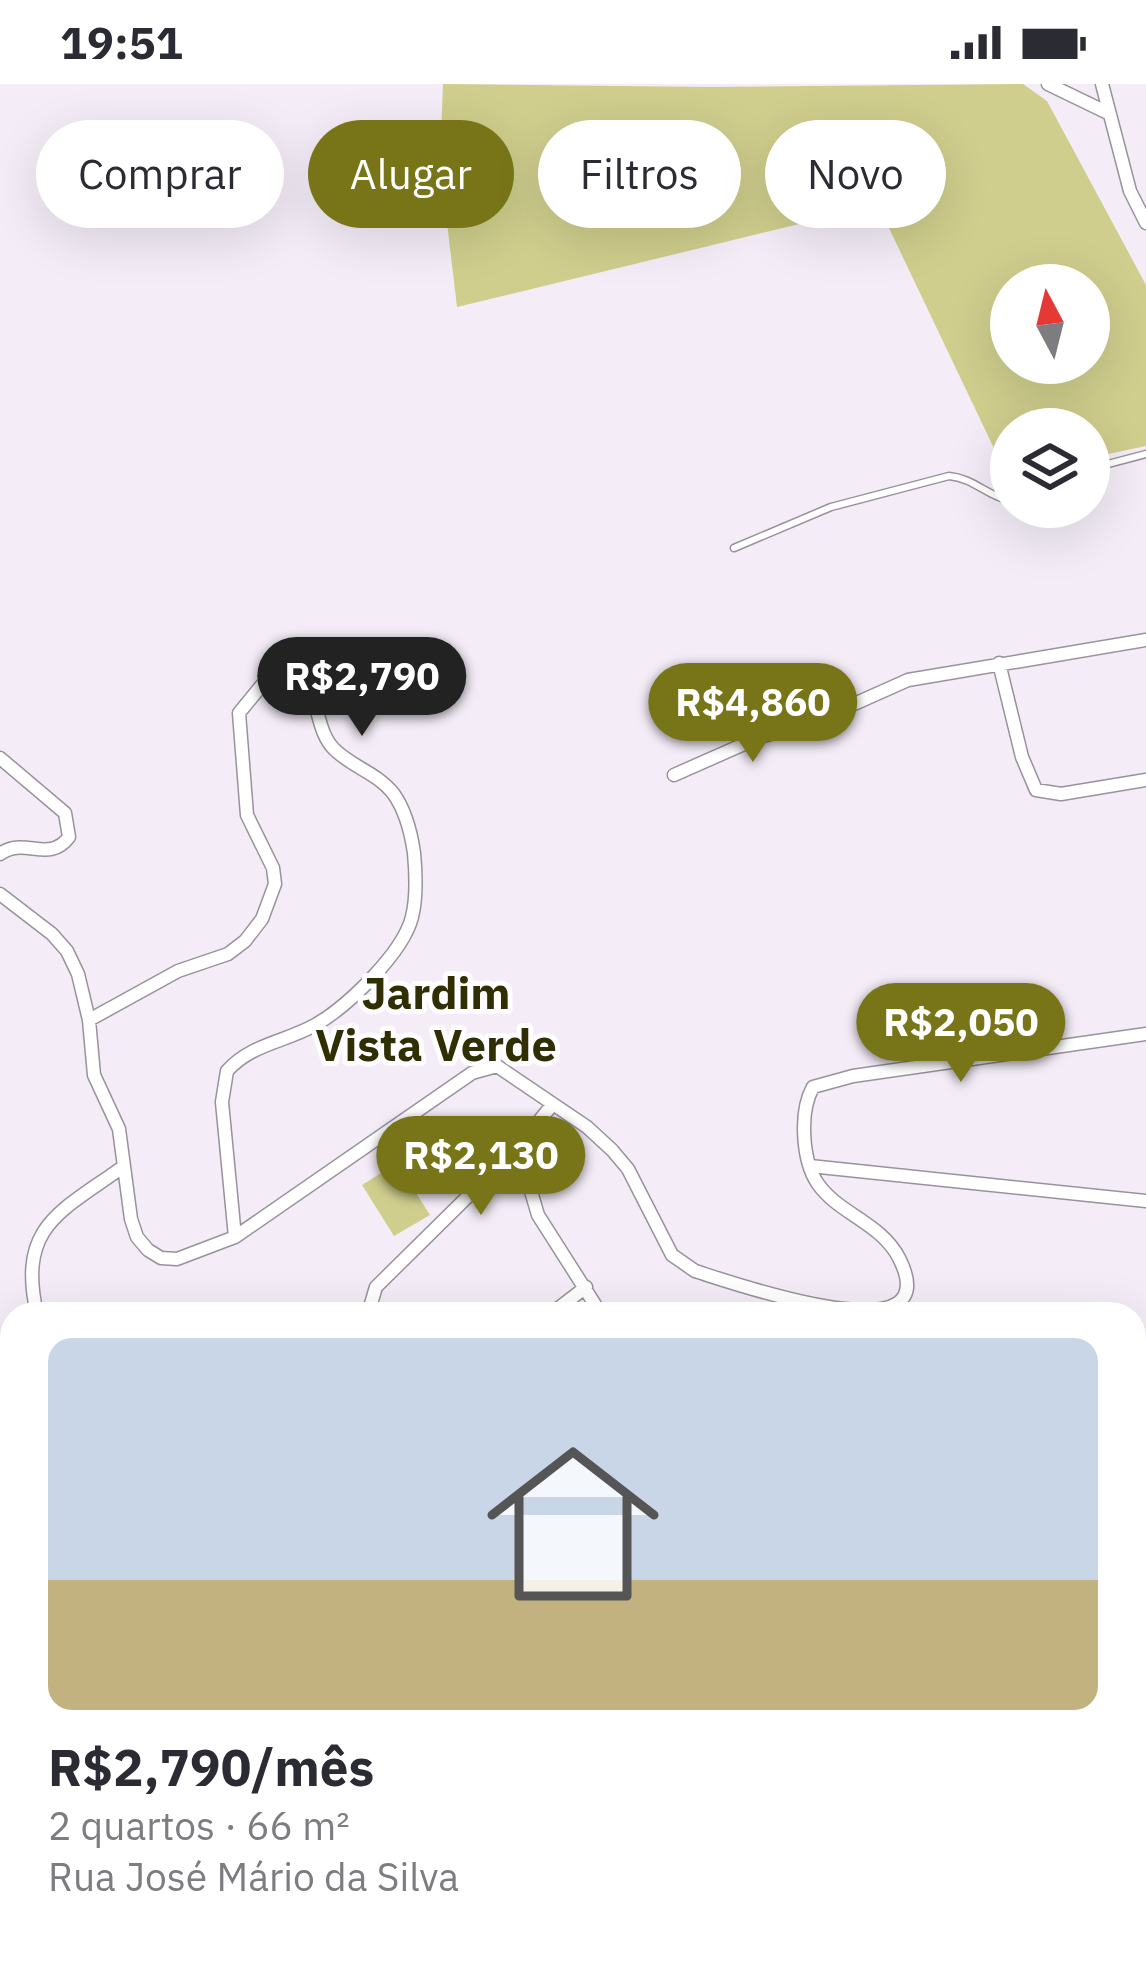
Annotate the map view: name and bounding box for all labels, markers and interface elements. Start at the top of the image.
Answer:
text: 19:51 [60,13,183,71]
chip: Comprar [36,120,284,228]
chip: Alugar [308,120,514,228]
chip: Filtros [538,120,741,228]
chip: Novo [765,120,946,228]
north arrow [990,264,1110,384]
map controls [990,264,1110,528]
button: layers [990,408,1110,528]
pin: R$2,790 [251,637,473,739]
text: R$2,790 [284,650,440,701]
pin: R$4,860 [642,663,864,765]
text: R$4,860 [675,676,831,727]
district label: Jardim Vista Verde [315,963,557,1073]
pin: R$2,050 [850,983,1072,1085]
text: R$2,050 [883,996,1039,1047]
pin: R$2,130 [370,1116,592,1218]
text: R$2,130 [403,1129,559,1180]
icon: home [465,1416,681,1632]
text: R$2,790/mês [48,1734,374,1800]
text: 2 quartos · 66 m² [48,1800,350,1851]
text: Rua José Mário da Silva [48,1851,459,1902]

